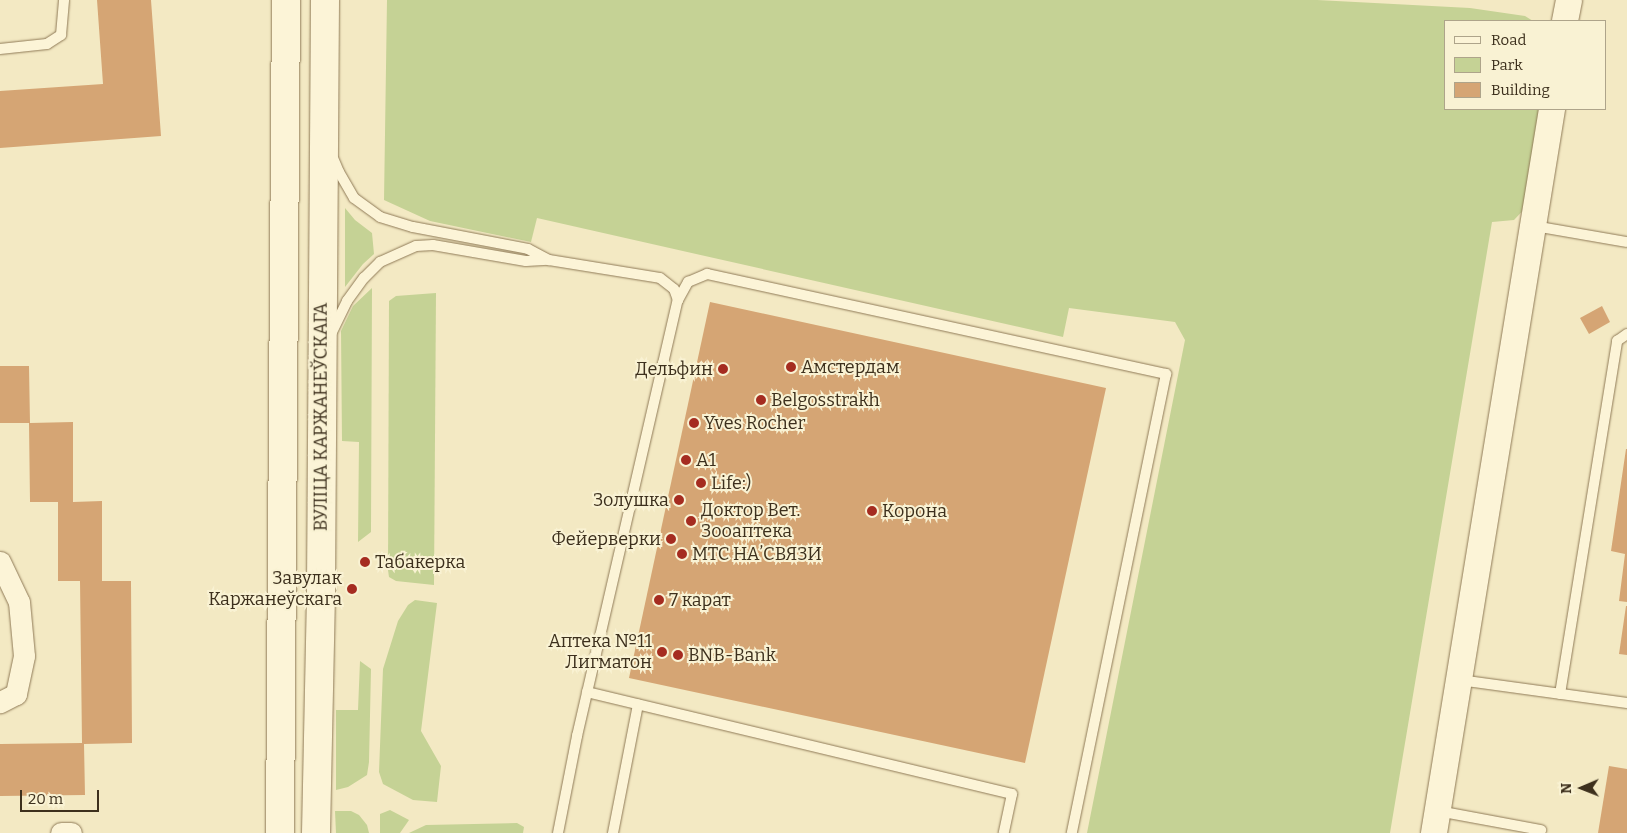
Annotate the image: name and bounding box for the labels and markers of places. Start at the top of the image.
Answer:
place label: Амстердам [801,356,900,378]
place label: Дельфин [635,358,713,380]
marker: Амстердам [785,361,797,373]
marker: Дельфин [717,363,729,375]
place label: Belgosstrakh [771,389,880,411]
marker: Belgosstrakh [755,394,767,406]
place label: Yves Rocher [704,412,805,434]
marker: Yves Rocher [688,417,700,429]
place label: A1 [696,449,716,471]
marker: A1 [680,454,692,466]
place label: Life:) [711,472,751,494]
marker: Life:) [695,477,707,489]
place label: Золушка [593,489,669,511]
marker: Золушка [673,494,685,506]
place label: Доктор Вет. Зооаптека [701,500,800,542]
place label: Корона [882,500,947,522]
marker: Корона [866,505,878,517]
marker: Доктор Вет. Зооаптека [685,515,697,527]
place label: Фейерверки [551,528,661,550]
marker: Фейерверки [665,533,677,545]
place label: МТС НАʼСВЯЗИ [692,543,822,565]
marker: МТС НАʼСВЯЗИ [676,548,688,560]
place label: Табакерка [375,551,465,573]
marker: Табакерка [359,556,371,568]
place label: Завулак Каржанеўскага [208,568,342,610]
marker: Завулак Каржанеўскага [346,583,358,595]
place label: 7 карат [669,589,731,611]
marker: 7 карат [653,594,665,606]
place label: Аптека №11 Лигматон [548,631,652,674]
place label: BNB-Bank [688,644,776,666]
marker: Аптека №11 Лигматон [656,646,668,658]
marker: BNB-Bank [672,649,684,661]

